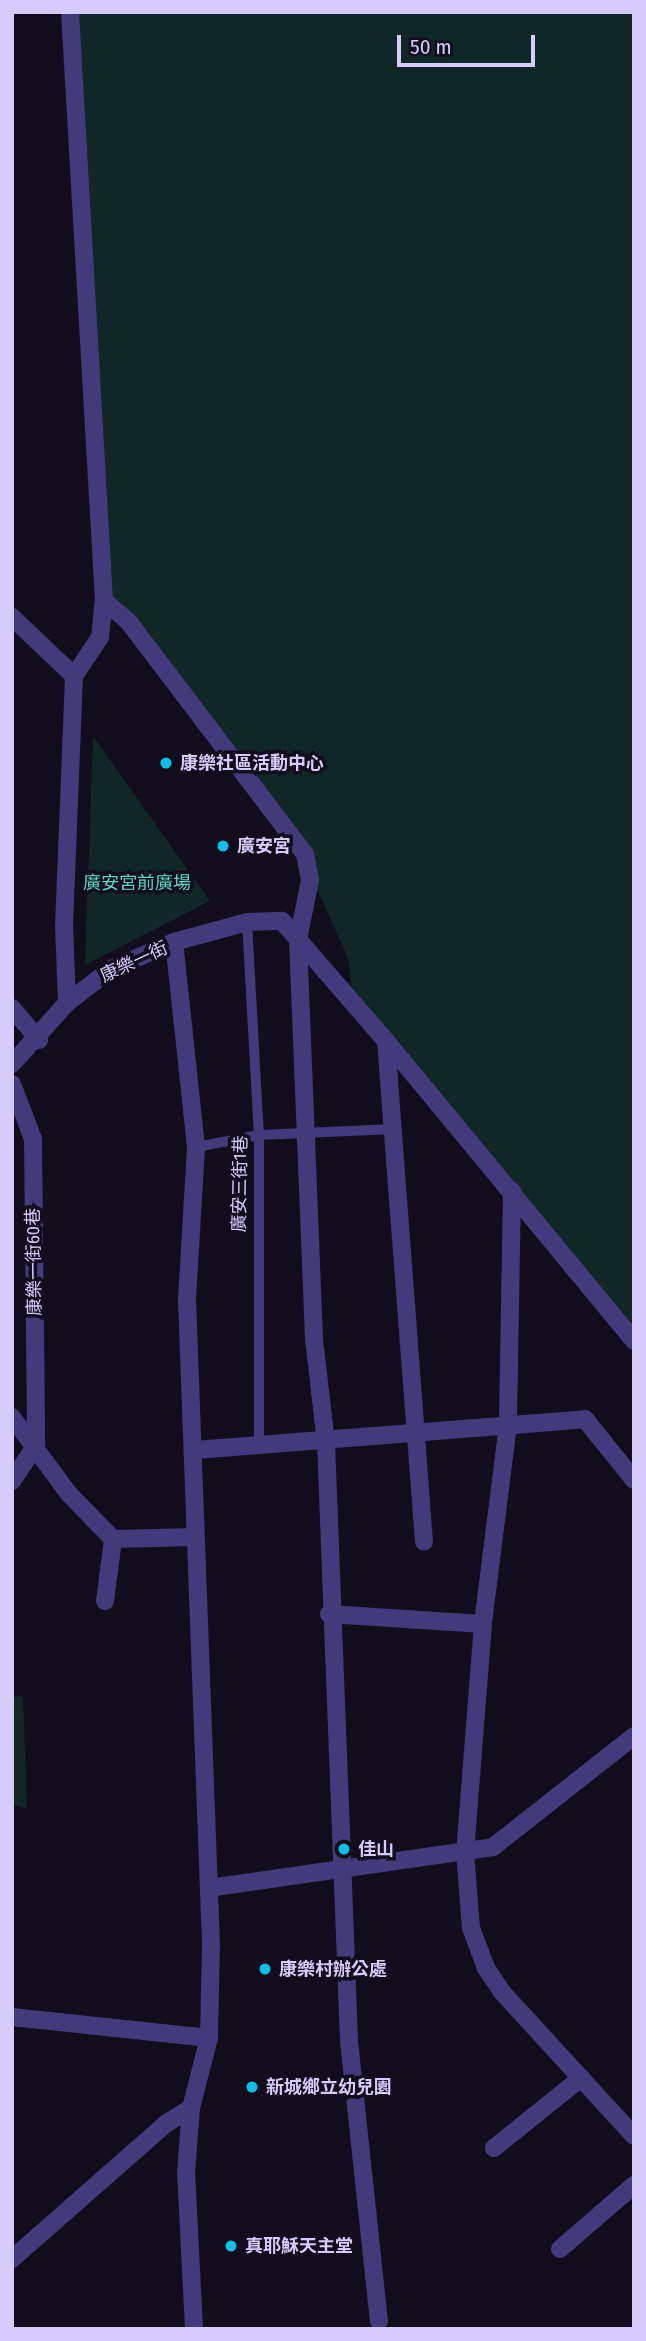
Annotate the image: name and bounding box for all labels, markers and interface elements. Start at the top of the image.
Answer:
scale bar [401,21,539,65]
text: 50 m [410,34,452,60]
place label: 康樂社區活動中心 [180,752,324,774]
marker: 康樂社區活動中心 [158,755,174,771]
place label: 廣安宮 [237,835,291,857]
marker: 廣安宮 [215,838,231,854]
park label: 廣安宮前廣場 [83,872,191,894]
street label: 康樂一街 [97,937,171,987]
street label: 廣安三街1巷 [228,1135,252,1233]
street label: 康樂一街60巷 [22,1208,46,1316]
place label: 佳山 [358,1838,394,1860]
marker: 佳山 [336,1841,352,1857]
place label: 康樂村辦公處 [279,1958,387,1980]
marker: 康樂村辦公處 [257,1961,273,1977]
place label: 新城鄉立幼兒園 [266,2076,392,2098]
marker: 新城鄉立幼兒園 [244,2079,260,2095]
place label: 真耶穌天主堂 [245,2235,353,2257]
marker: 真耶穌天主堂 [223,2238,239,2254]

